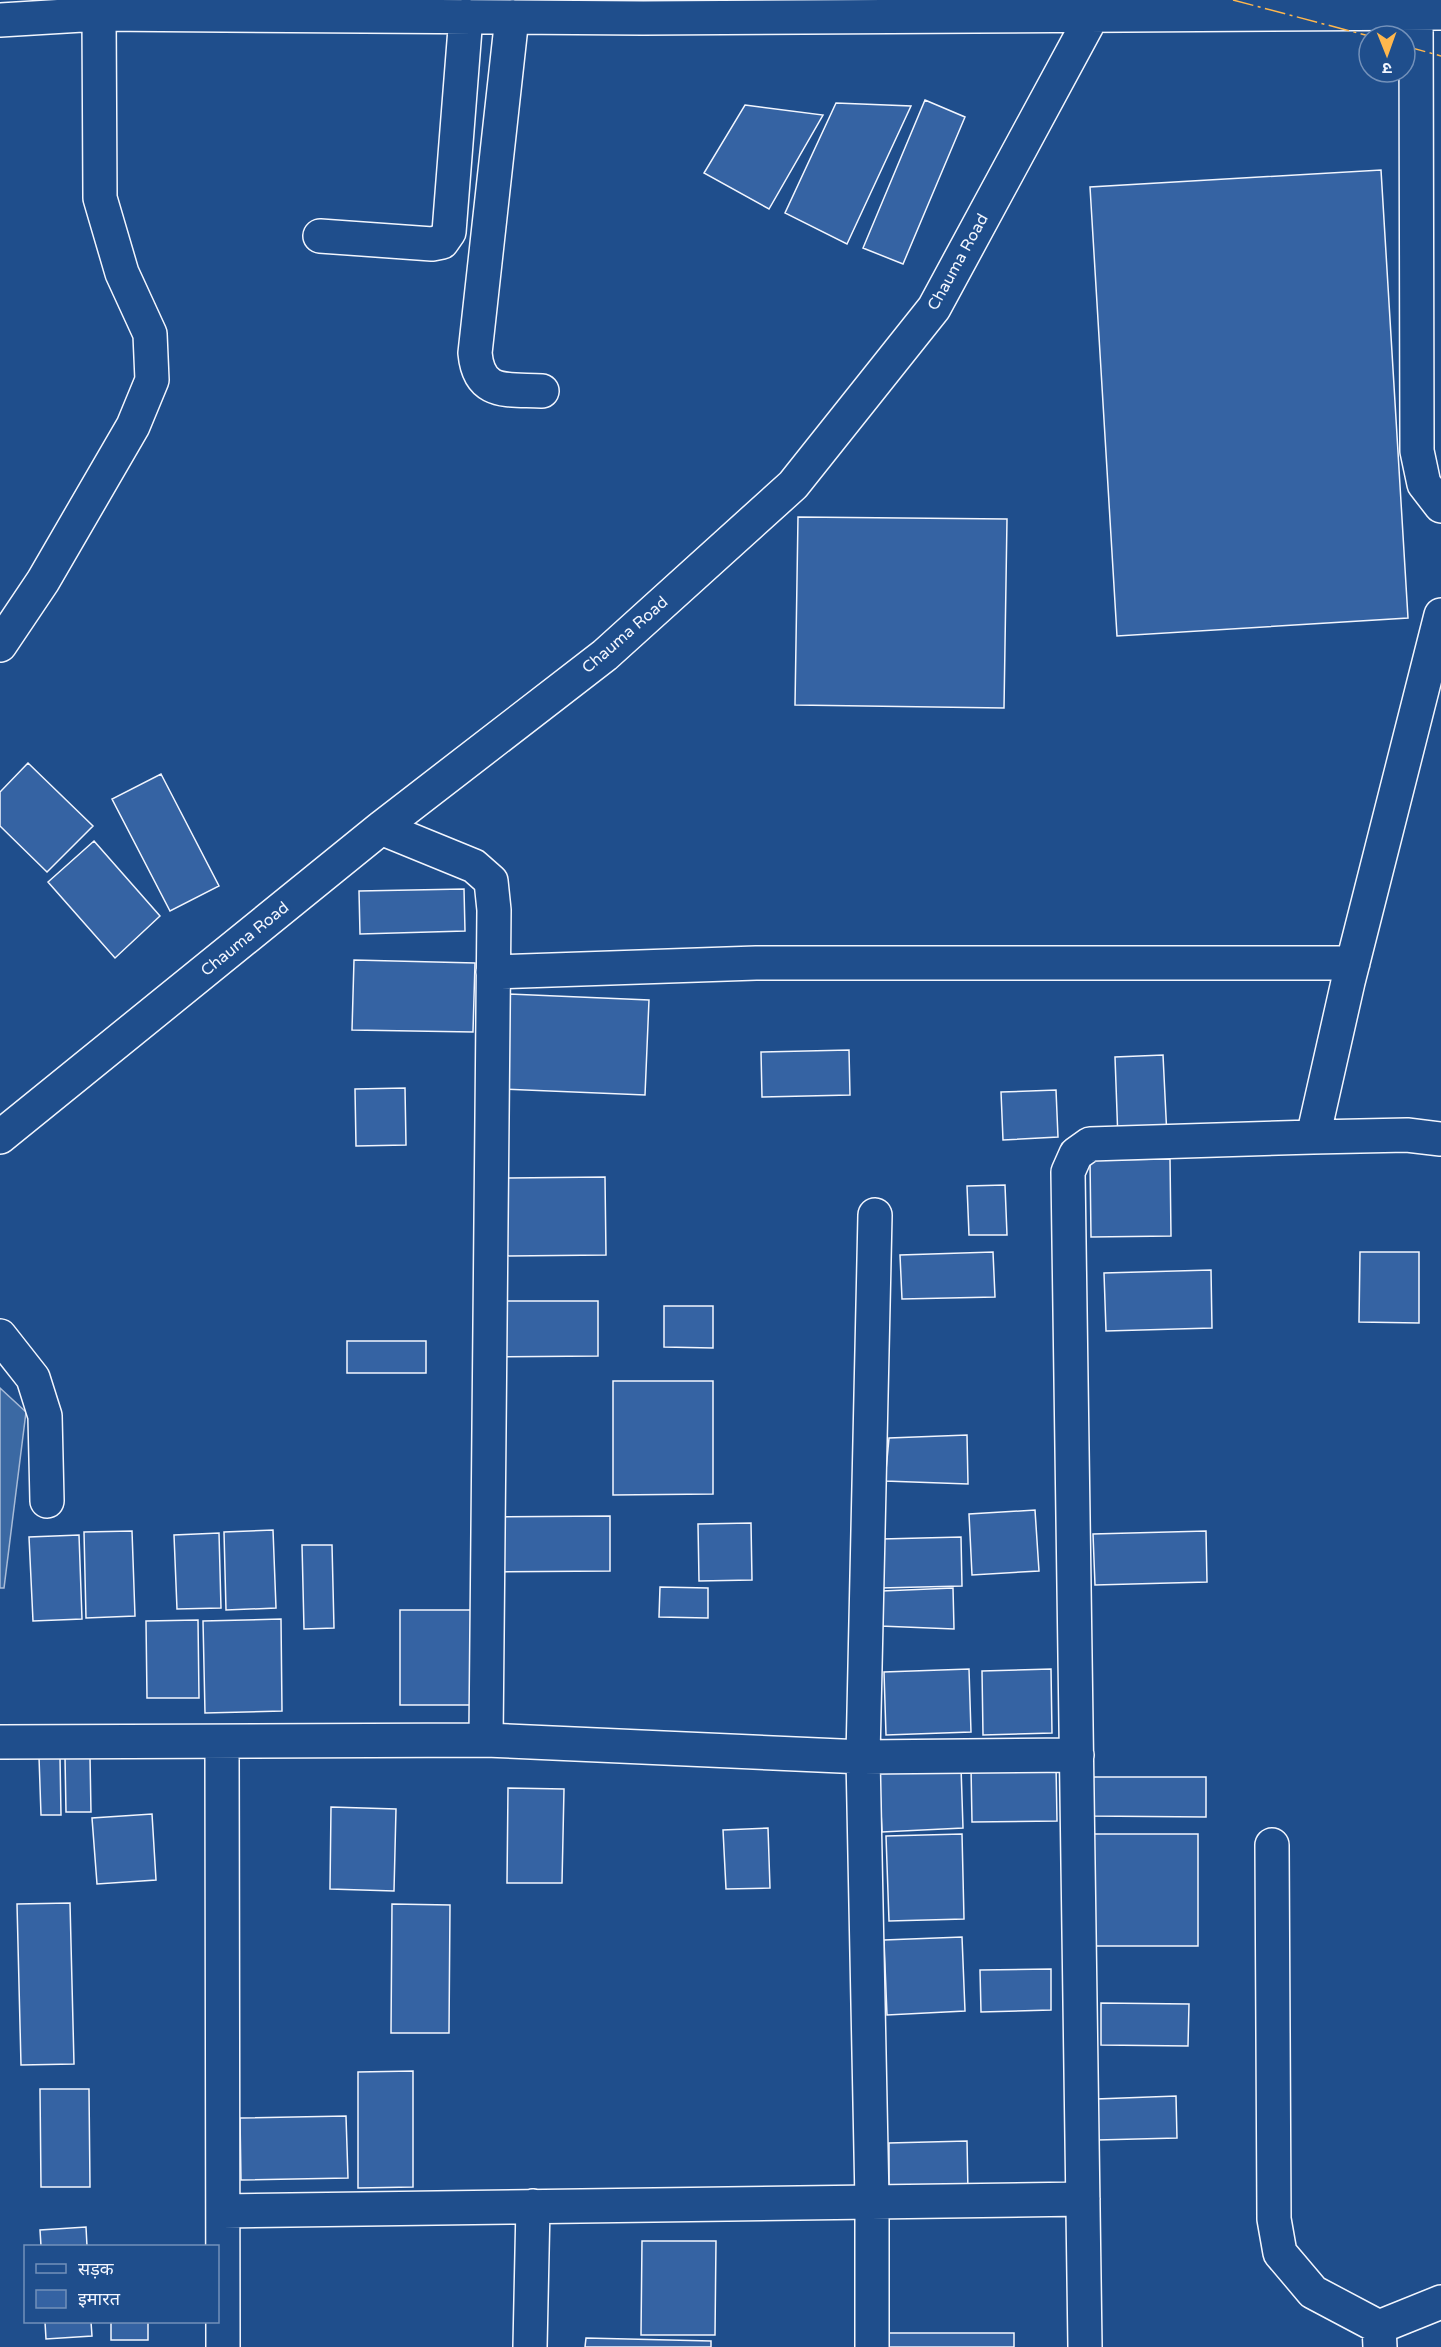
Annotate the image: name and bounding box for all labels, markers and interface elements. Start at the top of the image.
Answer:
north arrow [1357,24,1417,84]
text: उ [1382,58,1392,78]
street label: Chauma Road [923,210,993,314]
street label: Chauma Road [578,592,672,678]
street label: Chauma Road [197,897,293,981]
legend [24,2245,219,2323]
text: सड़क [78,2258,115,2280]
text: इमारत [78,2288,121,2310]

